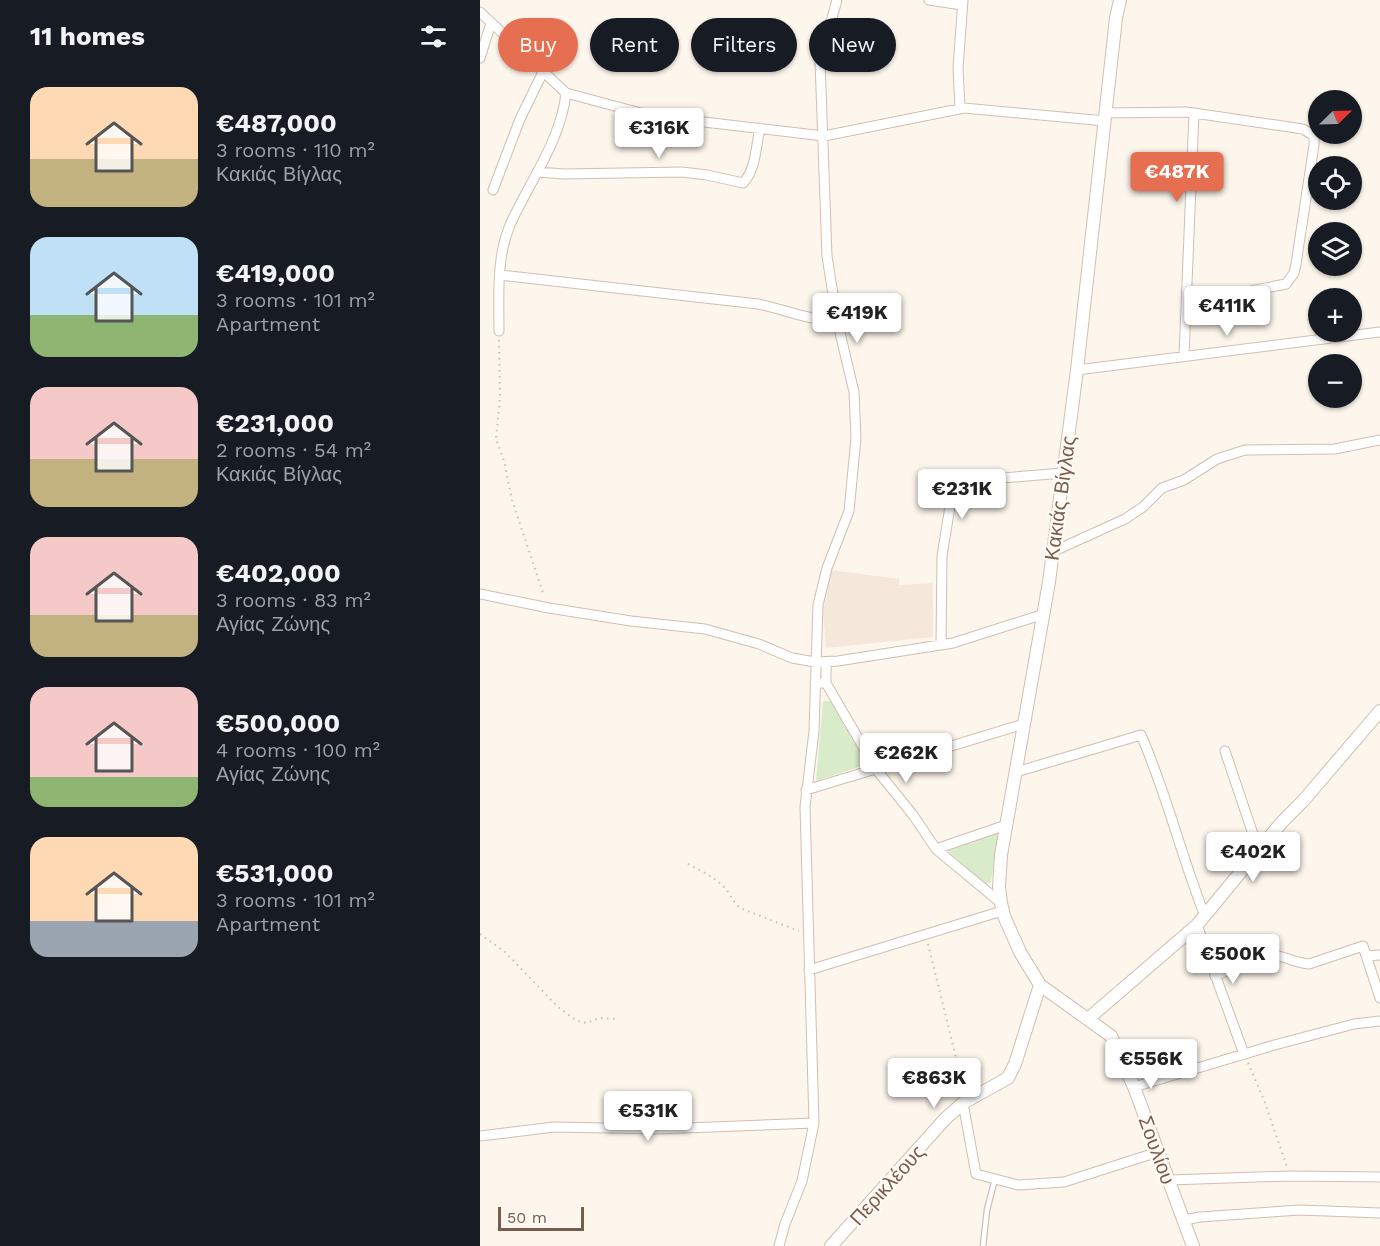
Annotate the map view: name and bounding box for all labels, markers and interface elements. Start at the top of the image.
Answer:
chip: Buy [498,18,578,72]
chip: Rent [590,18,679,72]
chip: Filters [691,18,797,72]
chip: New [809,18,896,72]
icon: filters [417,20,450,53]
text: 11 homes [30,21,145,51]
north arrow [1308,90,1362,144]
map controls [1308,90,1362,408]
text: €487,000 [216,108,337,138]
pin: €316K [617,108,701,159]
icon: home [78,111,150,183]
text: €316K [629,115,689,139]
text: 3 rooms · 110 m² [216,138,375,162]
pin: €487K [1135,152,1219,203]
button: locate [1308,156,1362,210]
text: €487K [1145,159,1209,183]
text: Κακιάς Βίγλας [216,162,342,186]
button: layers [1308,222,1362,276]
text: €419,000 [216,258,335,288]
icon: home [78,261,150,333]
pin: €411K [1185,286,1269,337]
text: 3 rooms · 101 m² [216,288,375,312]
button: + [1308,288,1362,342]
pin: €419K [815,293,899,344]
text: €411K [1198,293,1256,317]
text: €419K [826,300,888,324]
text: Apartment [216,312,320,336]
button: − [1308,354,1362,408]
text: €231,000 [216,408,334,438]
icon: home [78,411,150,483]
street label: Κακιάς Βίγλας [1039,434,1081,562]
text: 2 rooms · 54 m² [216,438,371,462]
text: Κακιάς Βίγλας [216,462,342,486]
pin: €231K [920,469,1004,520]
text: €231K [932,476,992,500]
text: €402,000 [216,558,341,588]
icon: home [78,561,150,633]
text: 3 rooms · 83 m² [216,588,371,612]
text: Αγίας Ζώνης [216,612,330,636]
text: €500,000 [216,708,340,738]
icon: home [78,711,150,783]
pin: €262K [864,733,948,784]
text: 4 rooms · 100 m² [216,738,380,762]
text: €262K [874,740,938,764]
text: Αγίας Ζώνης [216,762,330,786]
pin: €402K [1211,832,1295,883]
text: €402K [1220,839,1286,863]
text: €531,000 [216,858,334,888]
icon: home [78,861,150,933]
text: 3 rooms · 101 m² [216,888,375,912]
text: Apartment [216,912,320,936]
pin: €500K [1191,934,1275,985]
text: €500K [1200,941,1266,965]
pin: €556K [1109,1039,1193,1090]
text: €556K [1119,1046,1183,1070]
pin: €863K [892,1058,976,1109]
text: €863K [902,1065,966,1089]
pin: €531K [606,1091,690,1142]
text: €531K [618,1098,678,1122]
street label: Σουλίου [1134,1113,1180,1187]
street label: Περικλέους [845,1140,930,1230]
scale bar [498,1204,584,1232]
text: 50 m [507,1208,547,1227]

